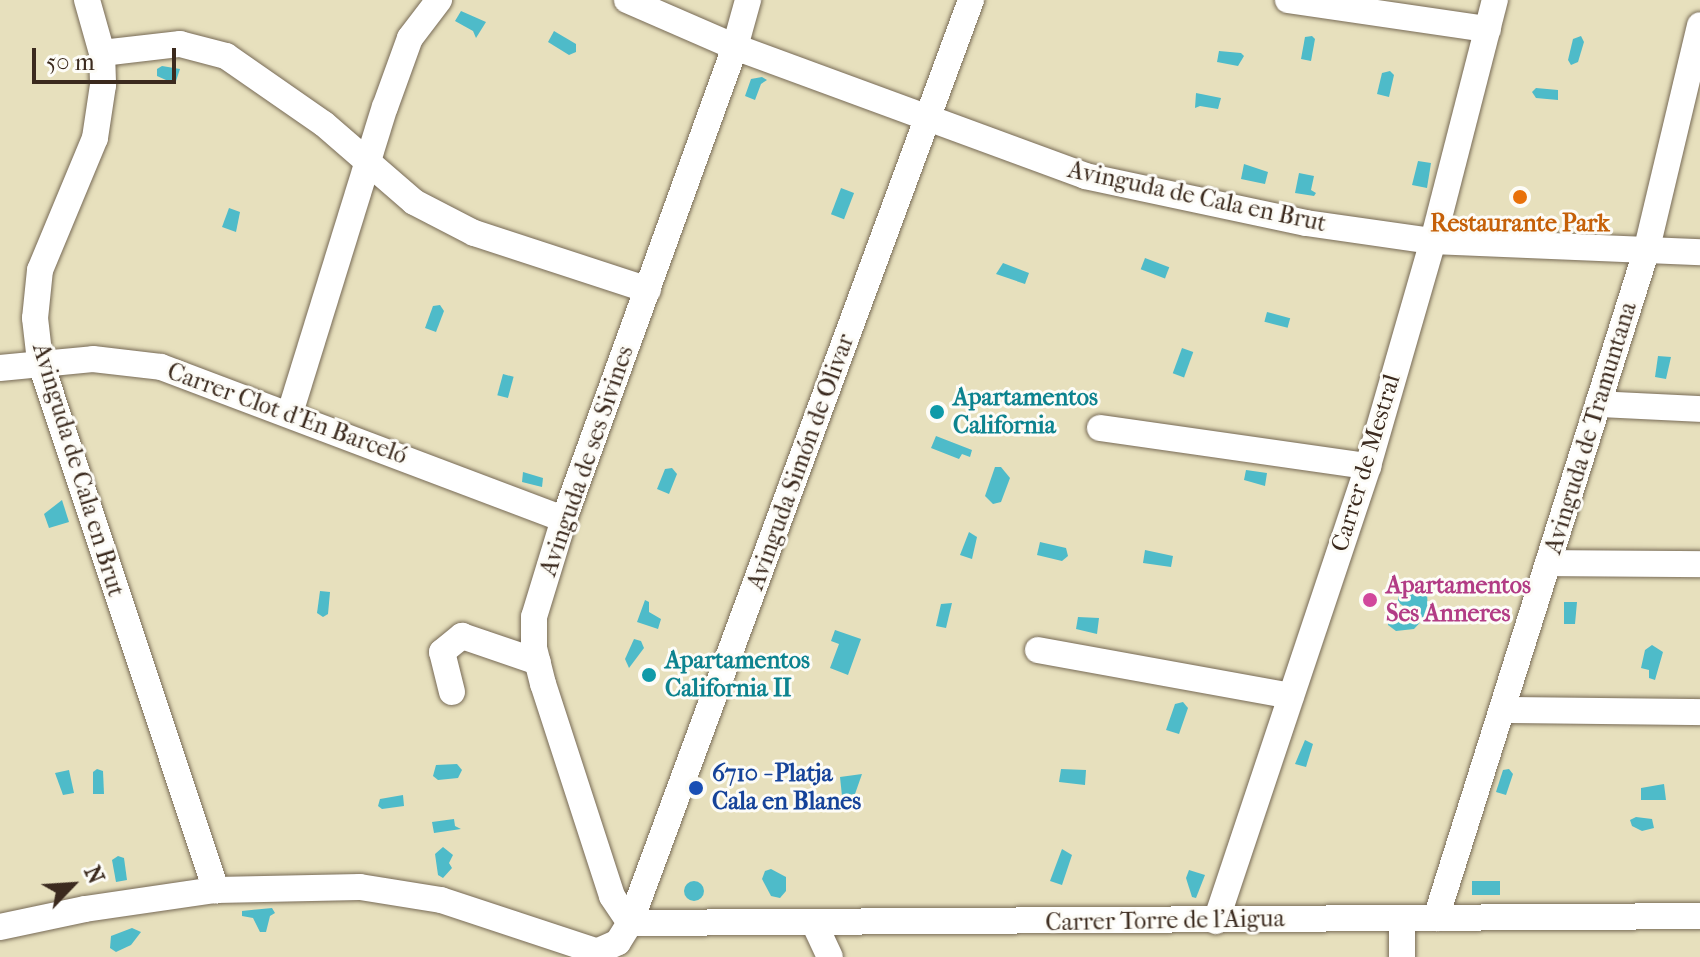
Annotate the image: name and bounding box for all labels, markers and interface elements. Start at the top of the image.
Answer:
scale bar [36,32,180,82]
text: 50 m [46,48,95,76]
street label: Avinguda de Cala en Brut [1065,156,1329,238]
marker: Restaurante Park [1511,188,1529,206]
place label: Restaurante Park [1430,210,1610,238]
street label: Avinguda de Tramuntana [1539,299,1643,557]
street label: Avinguda Simón de Olivar [741,330,861,594]
street label: Avinguda de Cala en Brut [26,340,130,600]
street label: Avinguda de ses Sivines [534,342,640,580]
street label: Carrer Clot d'En Barceló [163,357,411,471]
street label: Carrer de Mestral [1325,371,1407,555]
place label: Apartamentos California [953,384,1098,440]
marker: Apartamentos California [928,403,946,421]
place label: Apartamentos Ses Anneres [1386,572,1531,628]
marker: Apartamentos Ses Anneres [1361,591,1379,609]
place label: Apartamentos California II [665,647,810,703]
marker: Apartamentos California II [640,666,658,684]
place label: 6710 - Platja Cala en Blanes [712,760,861,816]
marker: 6710 - Platja Cala en Blanes [687,779,705,797]
north arrow [32,845,112,925]
text: N [78,862,109,888]
street label: Carrer Torre de l'Aigua [1045,905,1285,937]

